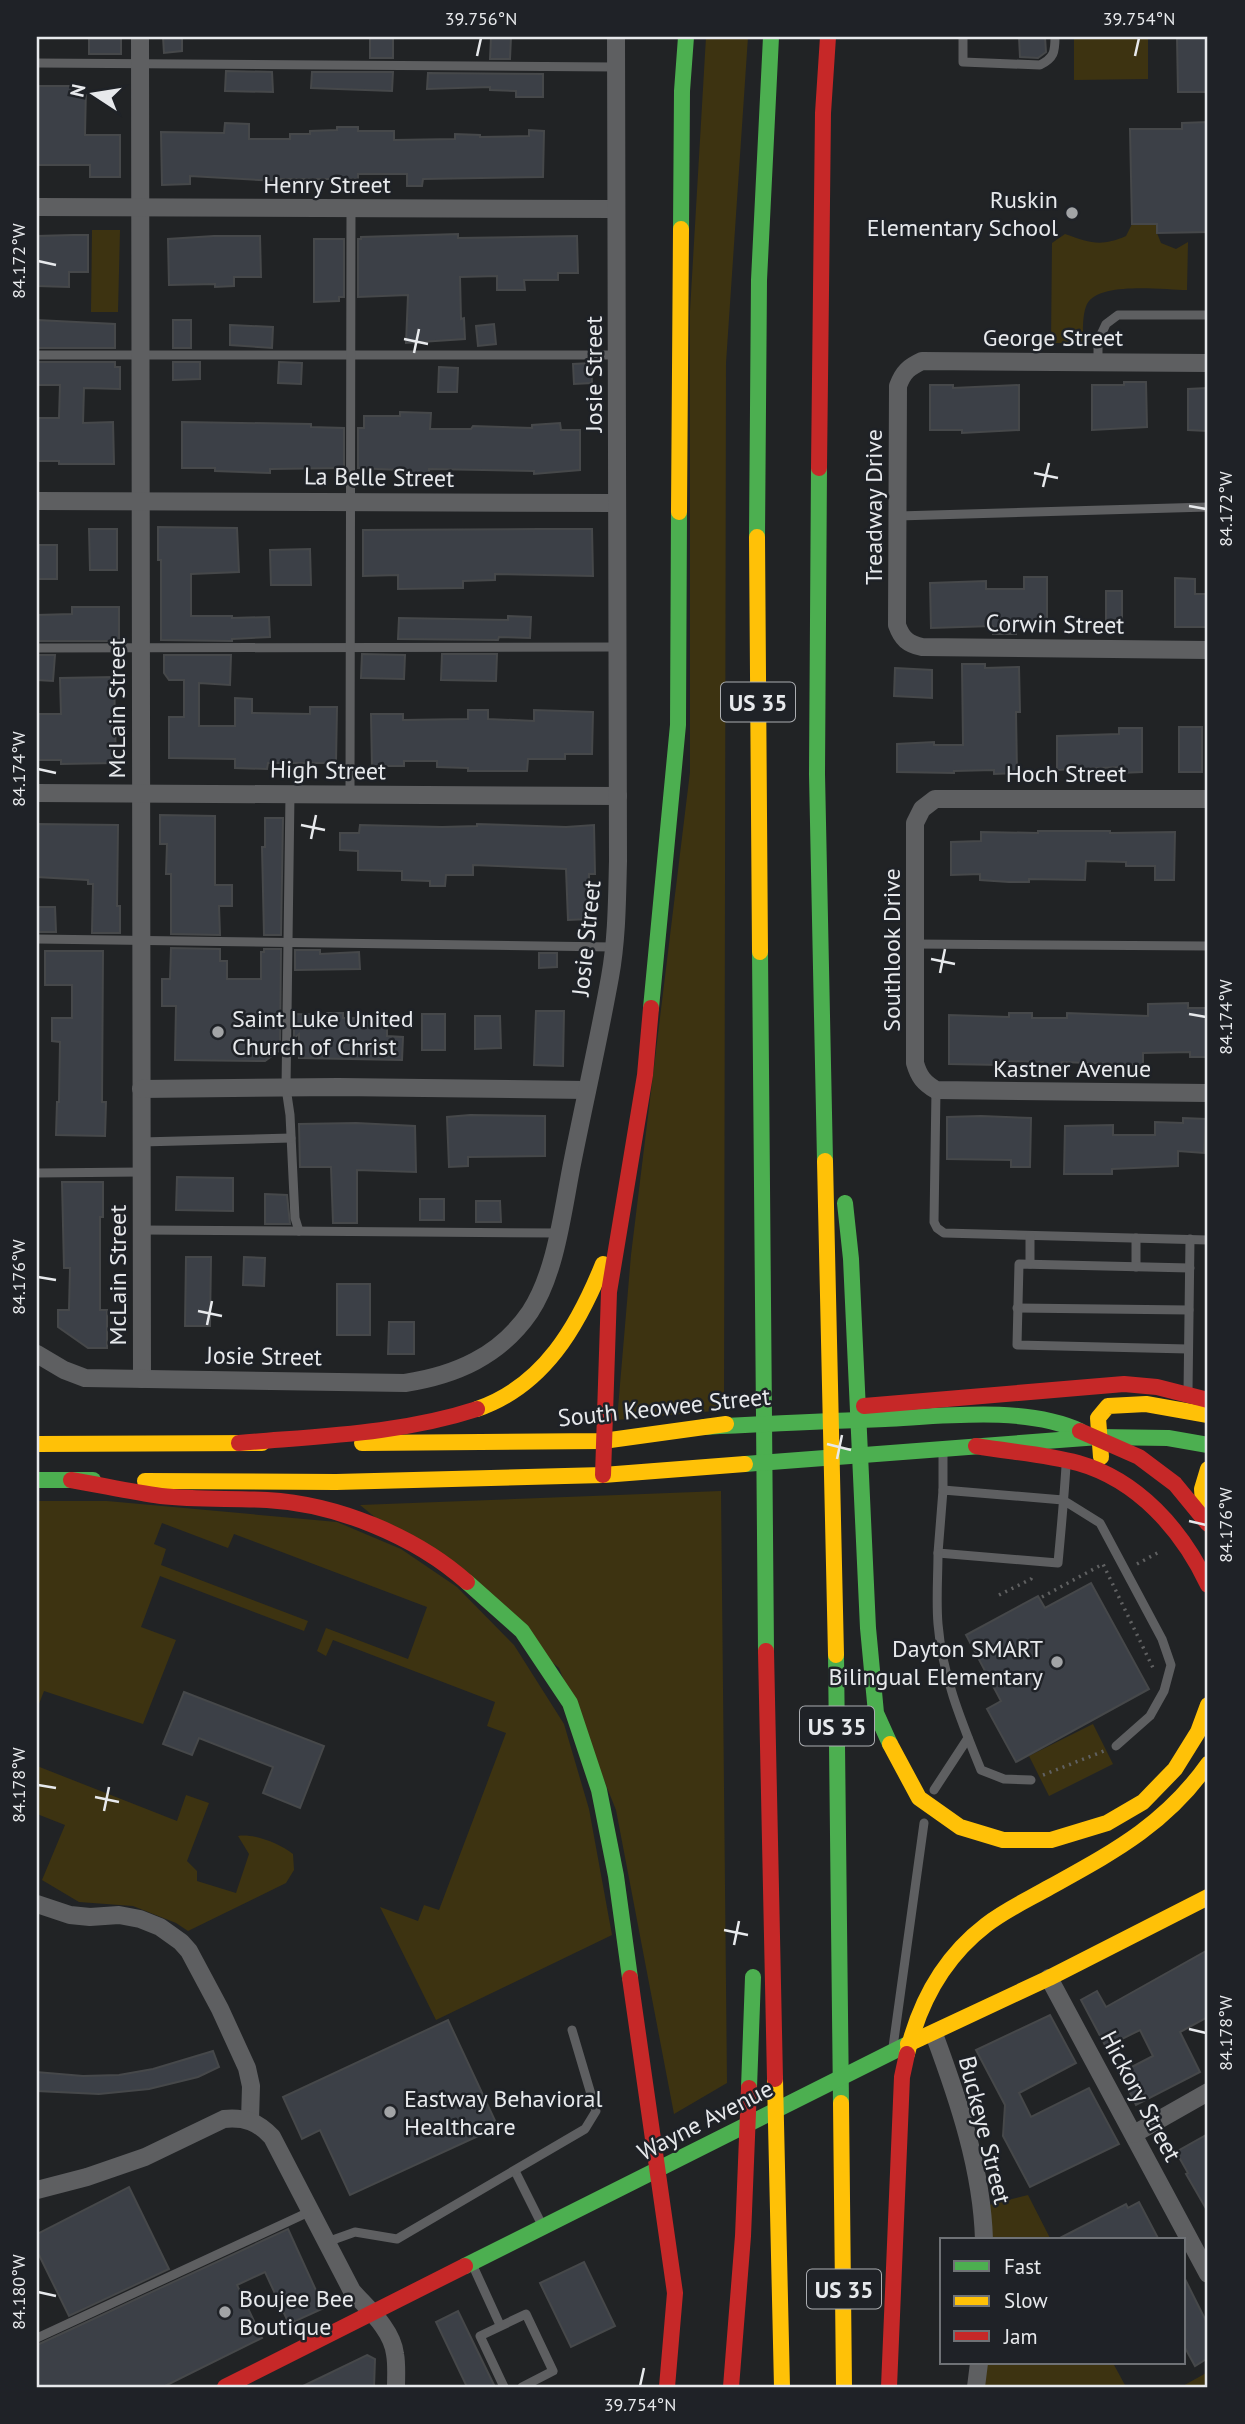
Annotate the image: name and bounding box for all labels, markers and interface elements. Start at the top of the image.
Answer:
text: 39.756°N [445,7,517,30]
text: 39.754°N [1103,7,1175,30]
north arrow [60,60,130,130]
text: N [64,82,90,99]
street label: Henry Street [263,169,391,200]
place label: Ruskin Elementary School [867,184,1058,243]
marker: Ruskin Elementary School [1064,205,1080,221]
text: 84.172°W [7,223,30,299]
street label: Josie Street [578,316,609,433]
street label: George Street [983,322,1123,353]
street label: Treadway Drive [858,429,889,585]
street label: La Belle Street [304,460,454,494]
text: 84.172°W [1214,471,1237,547]
street label: Corwin Street [985,607,1125,641]
street label: McLain Street [101,638,132,778]
road number: US 35 [721,682,795,722]
text: 84.174°W [7,731,30,807]
street label: High Street [270,753,386,787]
street label: Hoch Street [1006,758,1126,789]
street label: Southlook Drive [876,868,907,1032]
street label: Josie Street [564,879,607,998]
text: 84.174°W [1214,979,1237,1055]
place label: Saint Luke United Church of Christ [232,1003,414,1062]
marker: Saint Luke United Church of Christ [210,1024,226,1040]
street label: Kastner Avenue [993,1053,1151,1084]
street label: McLain Street [102,1205,133,1345]
text: 84.176°W [7,1239,30,1315]
street label: Josie Street [205,1339,322,1373]
street label: South Keowee Street [556,1380,772,1434]
text: 84.176°W [1214,1487,1237,1563]
place label: Dayton SMART Bilingual Elementary [829,1633,1043,1692]
marker: Dayton SMART Bilingual Elementary [1049,1654,1065,1670]
road number: US 35 [800,1707,874,1746]
text: 84.178°W [7,1747,30,1823]
text: 84.178°W [1214,1995,1237,2071]
street label: Hickory Street [1094,2025,1188,2167]
street label: Buckeye Street [952,2053,1018,2207]
street label: Wayne Avenue [632,2073,778,2167]
place label: Eastway Behavioral Healthcare [404,2083,602,2142]
marker: Eastway Behavioral Healthcare [382,2104,398,2120]
legend [940,2238,1186,2364]
text: Fast [1004,2253,1041,2280]
text: 84.180°W [7,2254,30,2330]
road number: US 35 [807,2270,881,2308]
place label: Boujee Bee Boutique [239,2283,354,2342]
text: Slow [1004,2287,1048,2314]
marker: Boujee Bee Boutique [217,2304,233,2320]
text: Jam [1003,2323,1038,2350]
text: 39.754°N [604,2393,676,2416]

